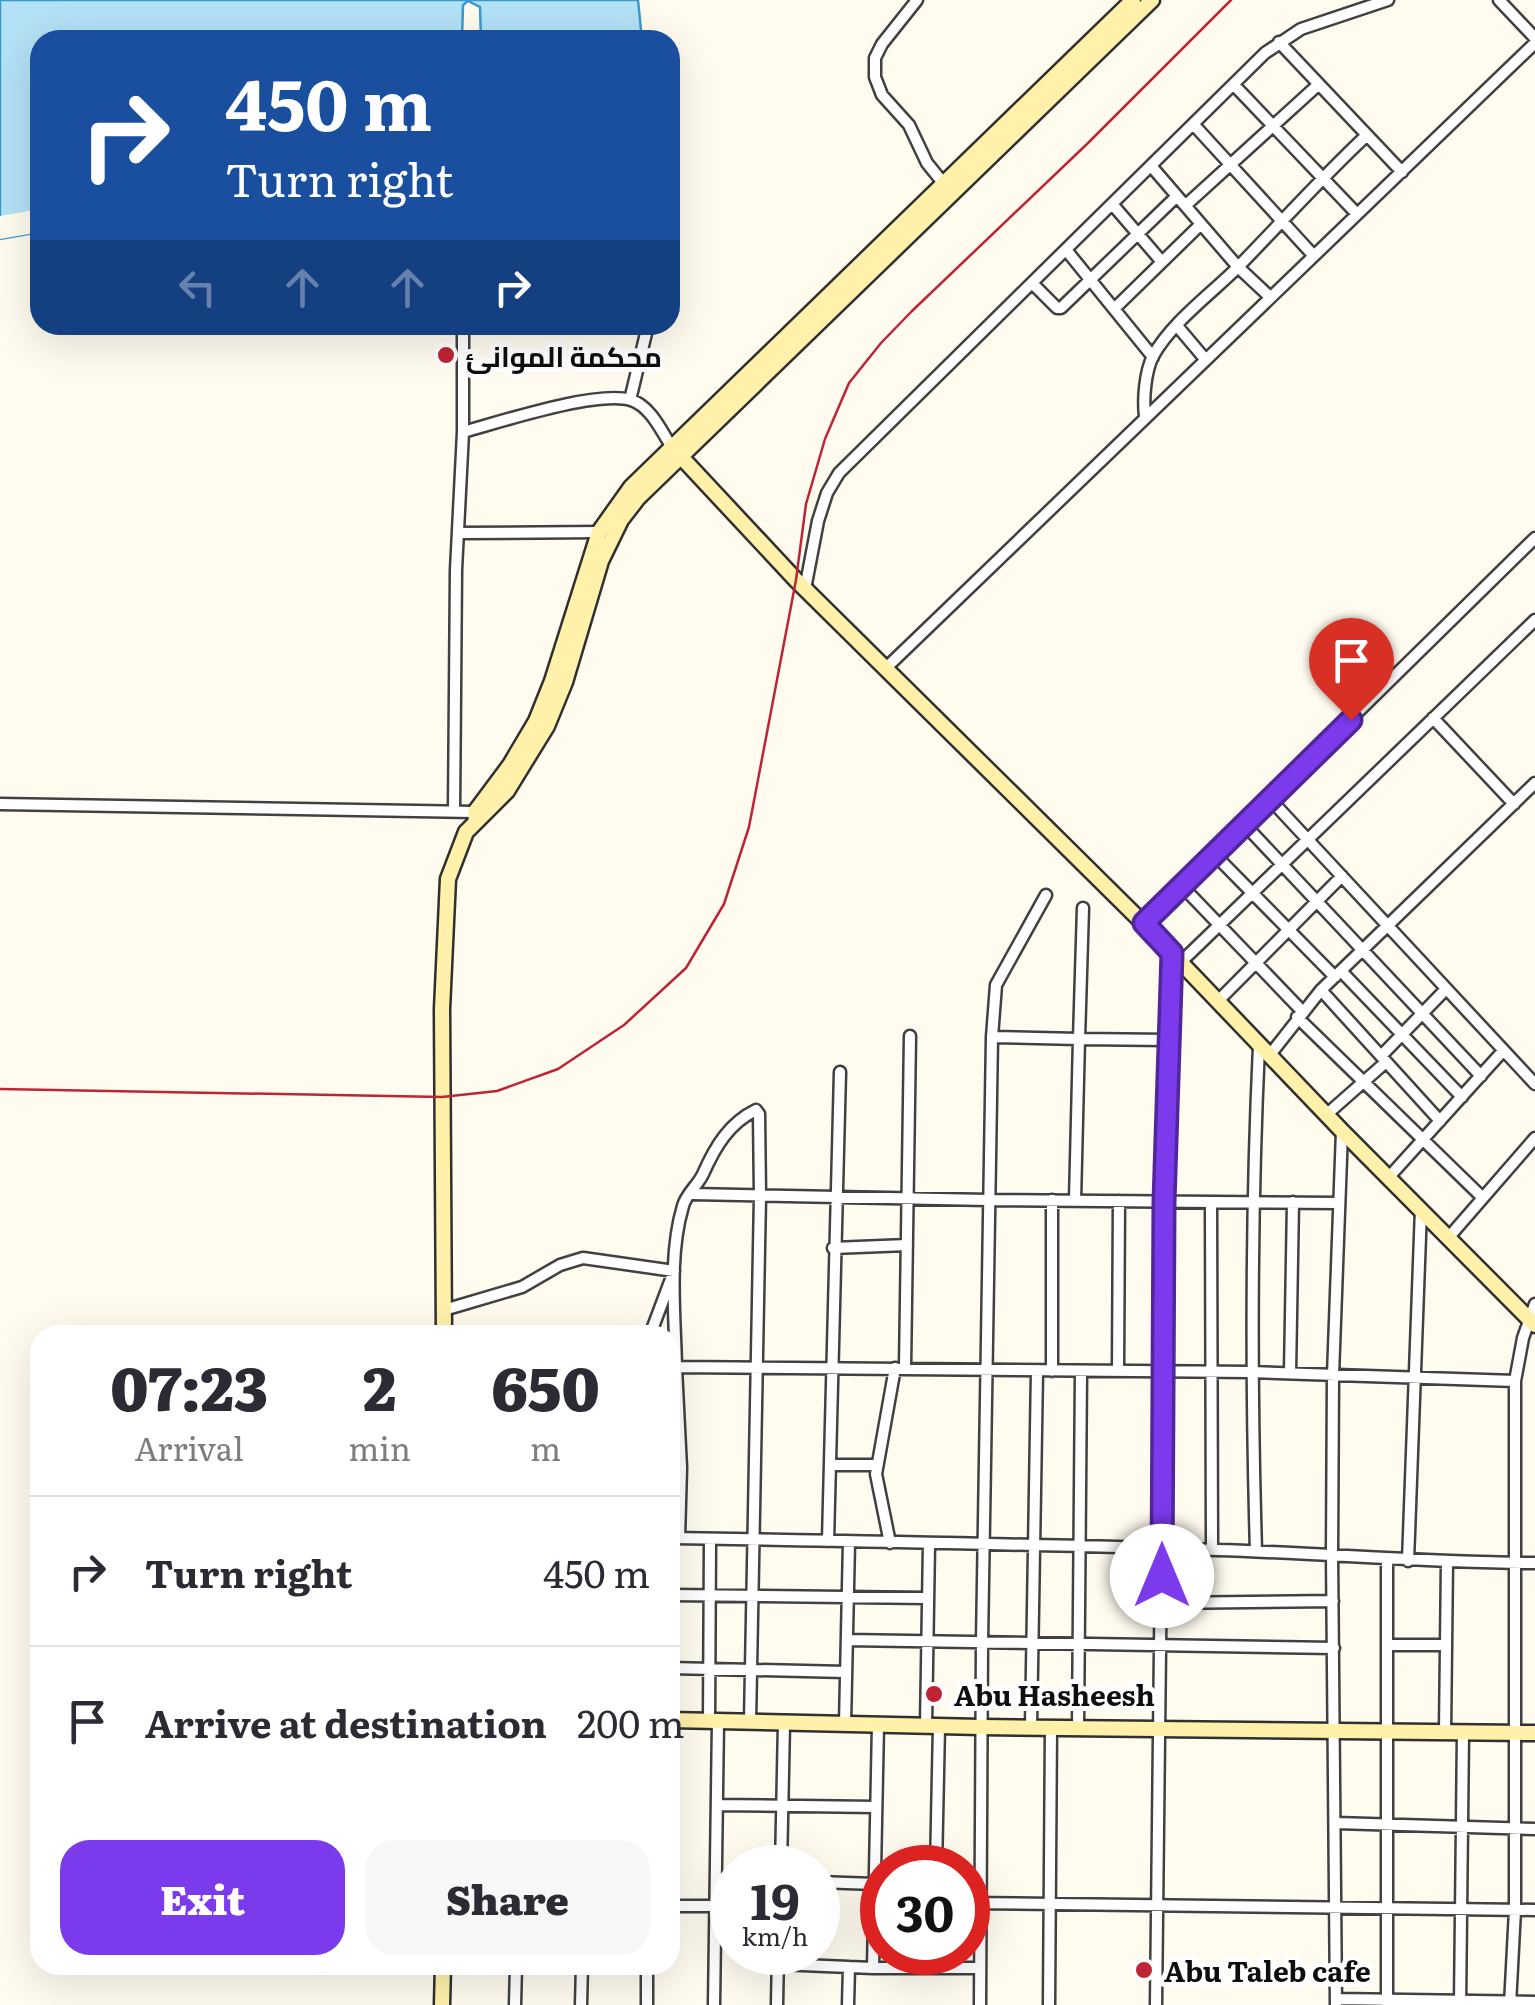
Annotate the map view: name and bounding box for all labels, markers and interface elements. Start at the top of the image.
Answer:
text: 450 m [225,49,432,153]
icon: right [60,70,190,200]
text: Turn right [225,144,453,211]
icon: left [170,260,225,315]
icon: ahead [275,260,330,315]
icon: ahead [380,260,435,315]
icon: right [485,260,540,315]
place label: محكمة الموانئ [466,334,662,376]
marker: محكمة الموانئ [435,344,457,366]
pin [1309,618,1394,721]
icon: arrive [1324,633,1379,688]
text: 07:23 [110,1340,268,1429]
text: 2 [363,1340,396,1429]
text: 650 [491,1340,600,1429]
text: Arrival [134,1423,244,1471]
text: min [348,1423,411,1471]
text: m [530,1423,561,1471]
position arrow [1110,1524,1214,1628]
text: Turn right [145,1543,352,1600]
text: 450 m [543,1543,650,1600]
icon: right [60,1544,115,1599]
place label: Abu Hasheesh [954,1673,1155,1715]
marker: Abu Hasheesh [923,1683,945,1705]
text: Arrive at destination [145,1693,547,1750]
text: 200 m [577,1693,685,1750]
icon: arrive [60,1694,115,1749]
button: Exit [60,1840,345,1955]
button: Share [365,1840,650,1955]
speed limit sign: 30 [860,1845,990,1975]
text: 19 [750,1861,800,1935]
text: km/h [742,1917,808,1954]
place label: Abu Taleb cafe [1164,1949,1371,1991]
marker: Abu Taleb cafe [1133,1959,1155,1981]

